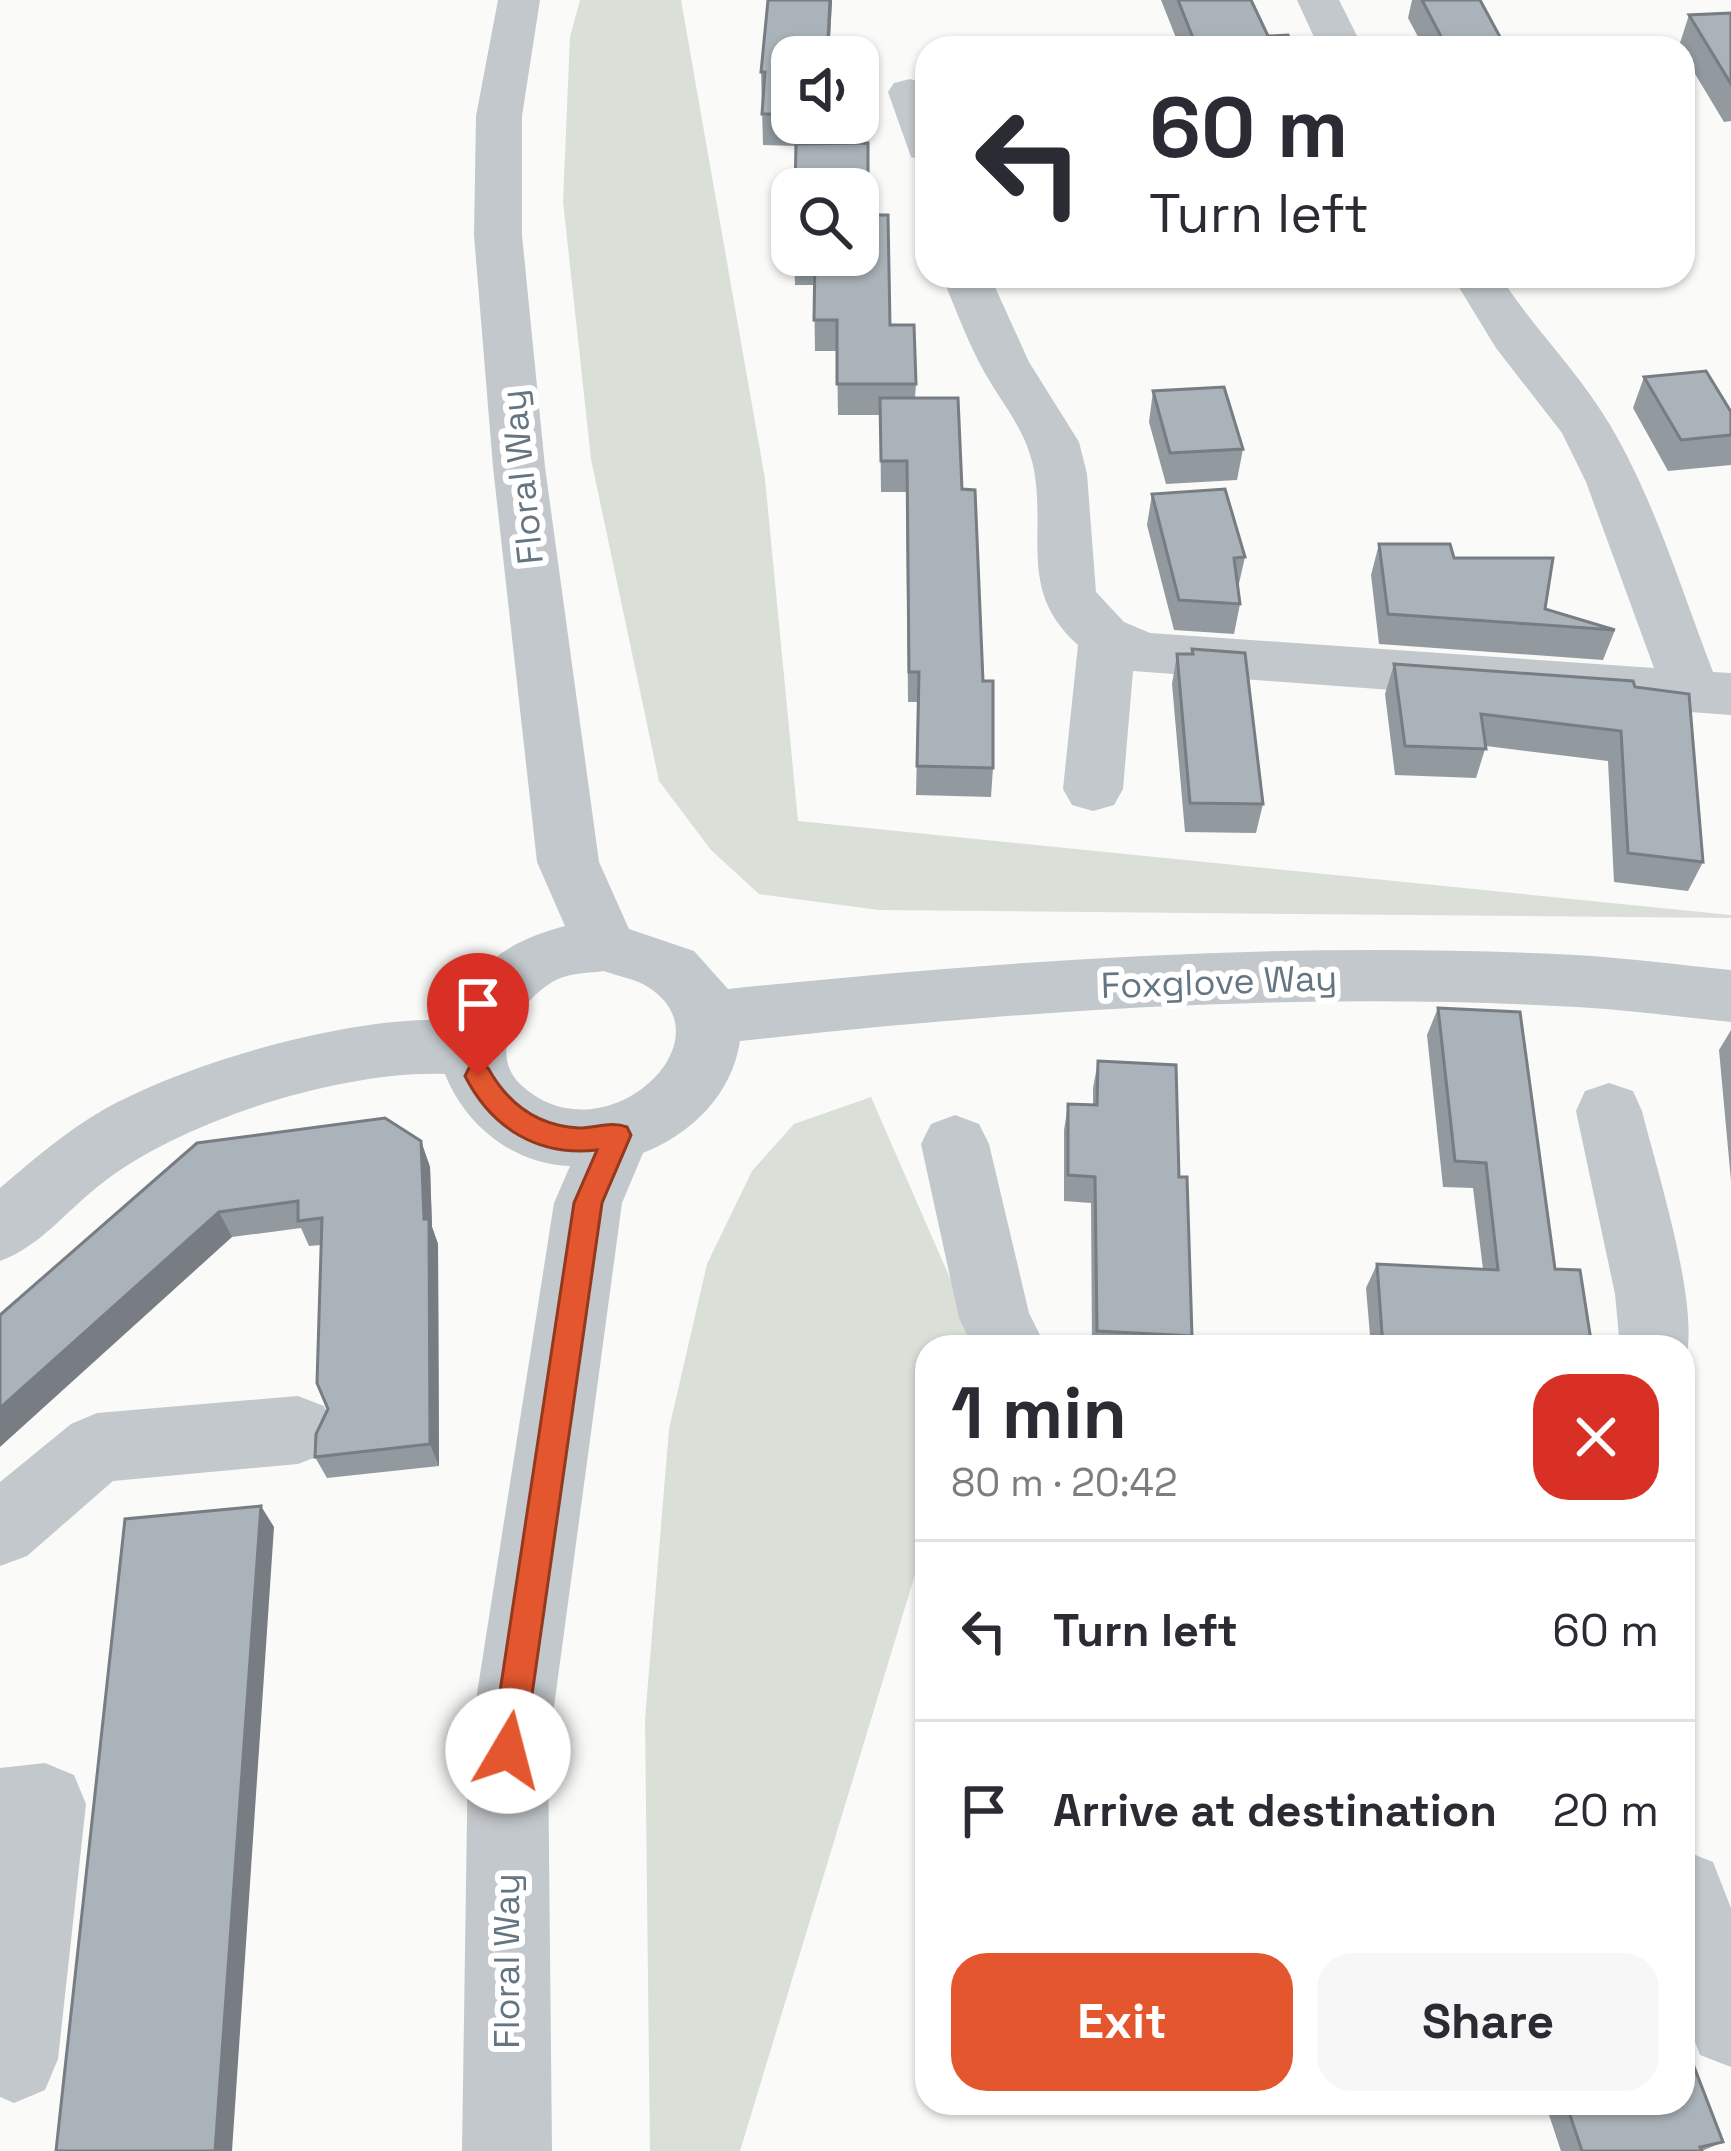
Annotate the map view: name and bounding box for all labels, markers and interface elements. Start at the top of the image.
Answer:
map controls [771,36,879,276]
button: sound [771,36,879,144]
text: 60 m [1149,74,1348,182]
icon: left [951,84,1107,240]
button: search [771,168,879,276]
text: Turn left [1149,179,1369,248]
street label: Floral Way [490,387,554,567]
pin [427,953,529,1076]
street label: Foxglove Way [1100,955,1338,1009]
icon: arrive [445,971,511,1037]
text: 1 min [951,1367,1127,1459]
button: close [1533,1374,1659,1500]
text: 80 m · 20:42 [951,1458,1177,1507]
icon: left [951,1598,1017,1664]
text: Turn left [1053,1602,1238,1659]
text: 60 m [1552,1602,1659,1659]
position arrow [445,1688,571,1814]
icon: arrive [951,1778,1017,1844]
text: Arrive at destination [1053,1782,1497,1839]
text: 20 m [1553,1782,1659,1839]
street label: Floral Way [484,1873,530,2049]
button: Exit [951,1953,1293,2091]
button: Share [1317,1953,1659,2091]

